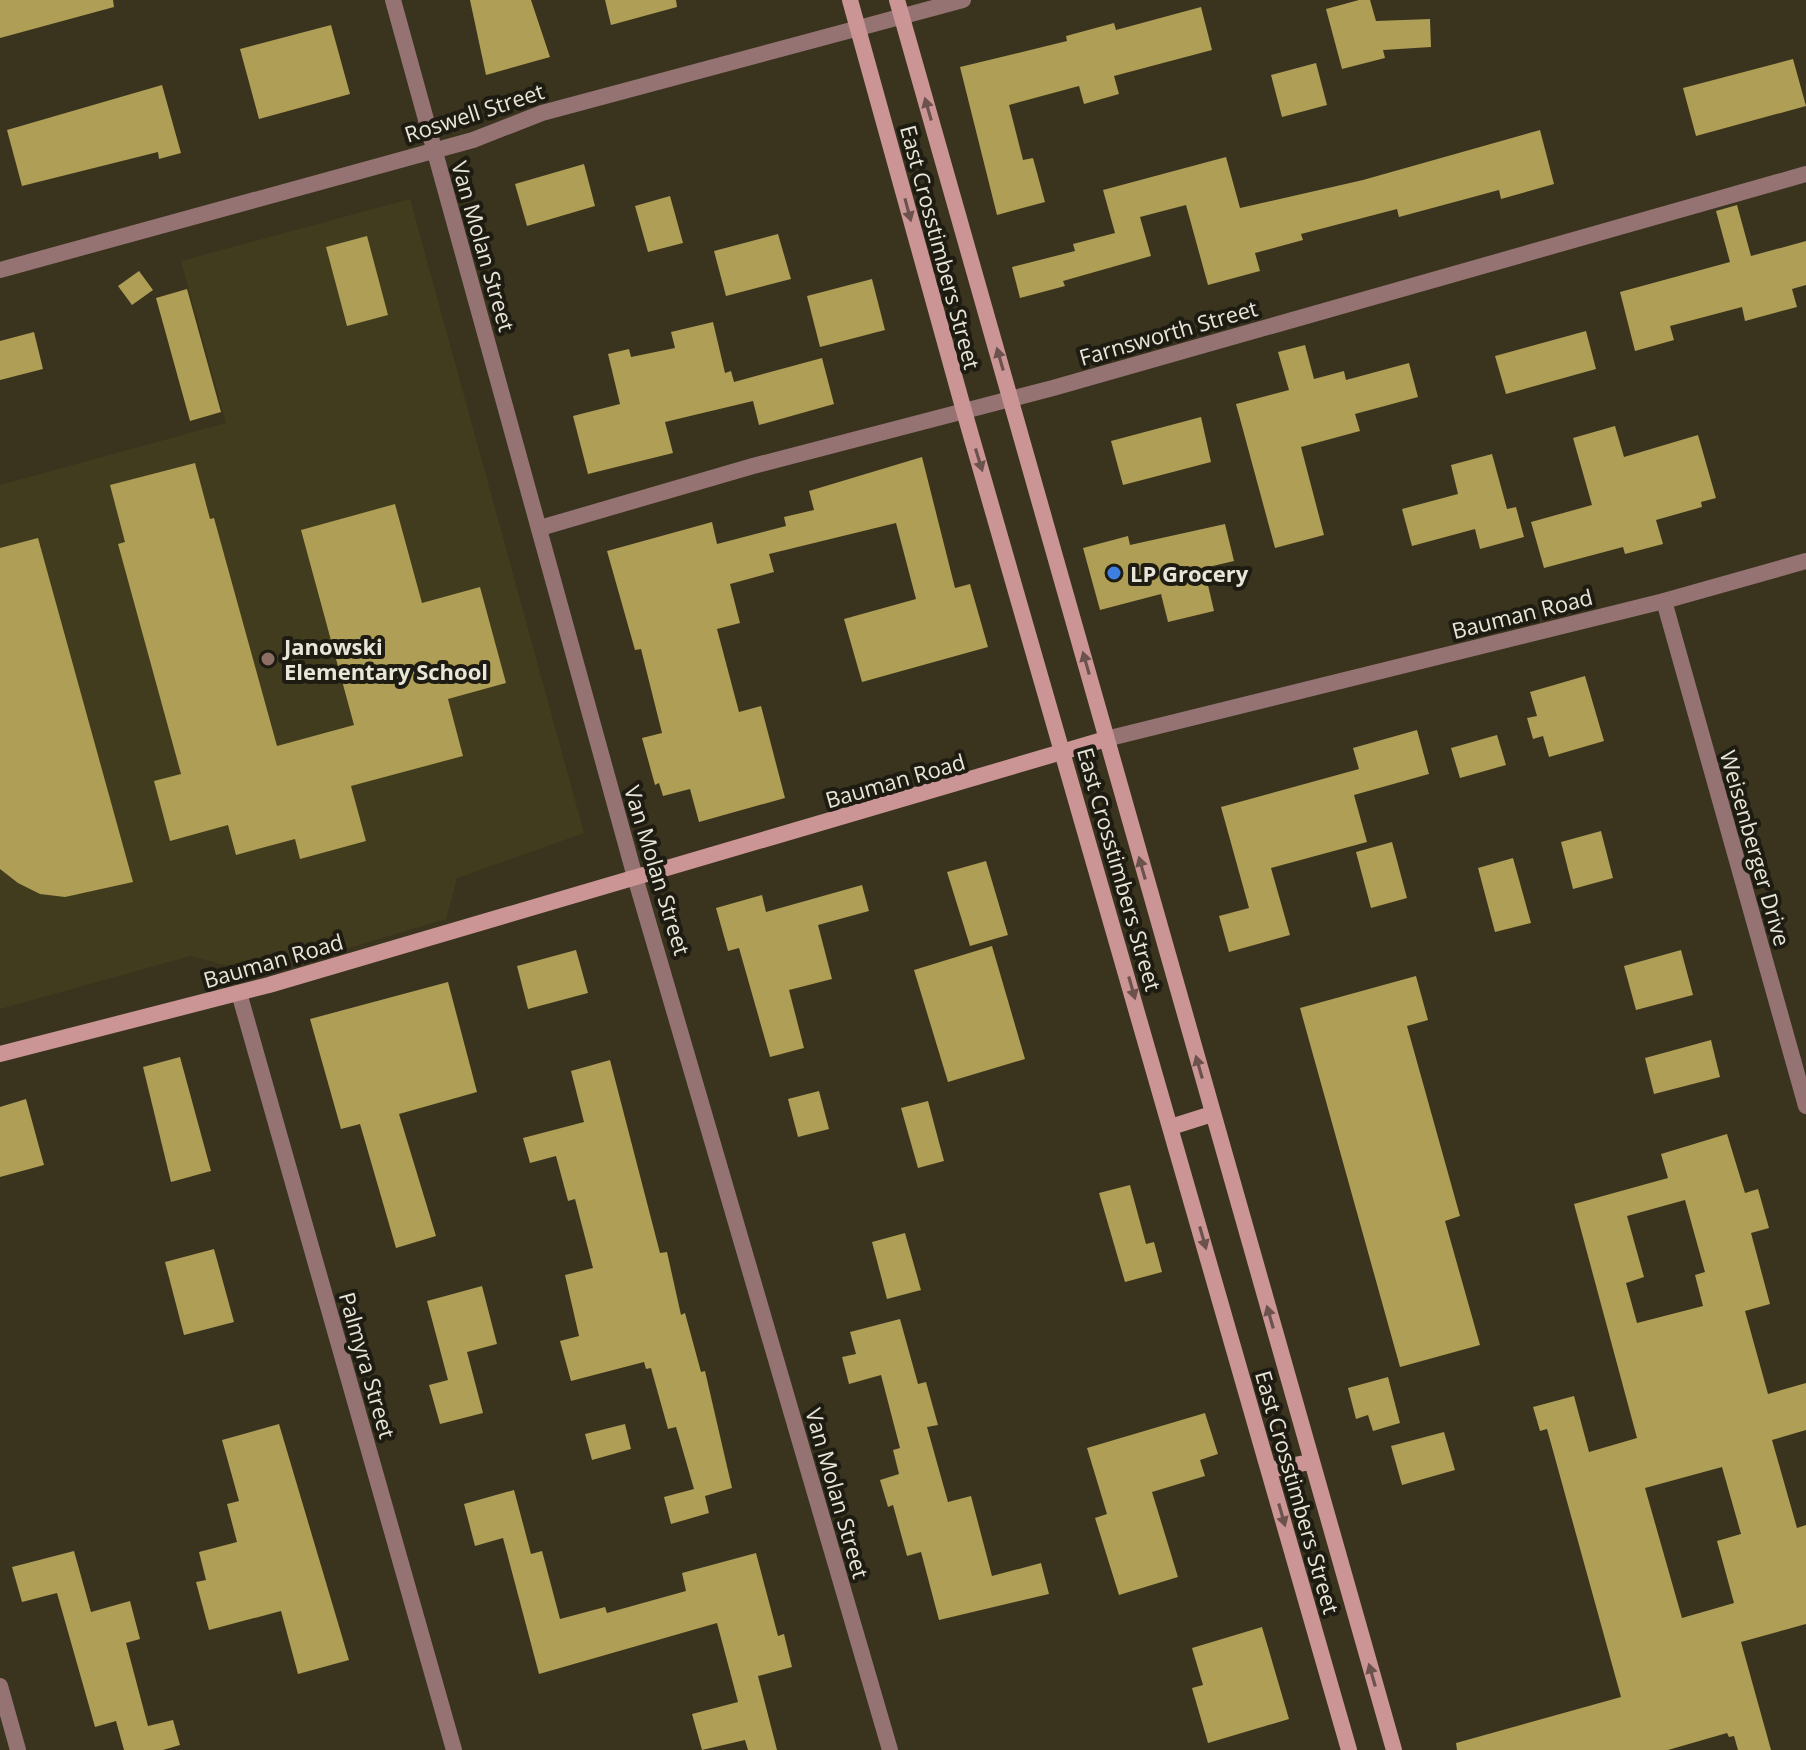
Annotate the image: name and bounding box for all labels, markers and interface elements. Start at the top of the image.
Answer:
street label: Roswell Street [400,75,548,149]
one-way arrow [921,97,934,121]
street label: East Crosstimbers Street [894,122,988,373]
street label: Van Molan Street [445,157,523,335]
one-way arrow [903,198,915,223]
street label: Farnsworth Street [1075,292,1261,372]
one-way arrow [993,347,1005,372]
one-way arrow [973,449,986,473]
place label: LP Grocery [1130,558,1249,588]
marker: LP Grocery [1105,564,1123,582]
street label: Bauman Road [1448,581,1596,645]
place label: Janowski Elementary School [282,631,488,686]
marker: Janowski Elementary School [259,650,277,668]
one-way arrow [1079,651,1091,676]
street label: East Crosstimbers Street [1071,744,1169,994]
street label: Bauman Road [822,746,968,814]
street label: Weisenberger Drive [1714,747,1798,949]
street label: Van Molan Street [618,781,698,959]
one-way arrow [1136,856,1148,881]
street label: Bauman Road [200,926,346,994]
one-way arrow [1126,976,1138,1001]
one-way arrow [1192,1055,1205,1079]
one-way arrow [1197,1227,1210,1251]
street label: Palmyra Street [333,1288,403,1442]
one-way arrow [1263,1305,1275,1330]
street label: East Crosstimbers Street [1249,1367,1347,1617]
street label: Van Molan Street [799,1404,877,1582]
one-way arrow [1276,1503,1289,1527]
one-way arrow [1365,1663,1378,1687]

